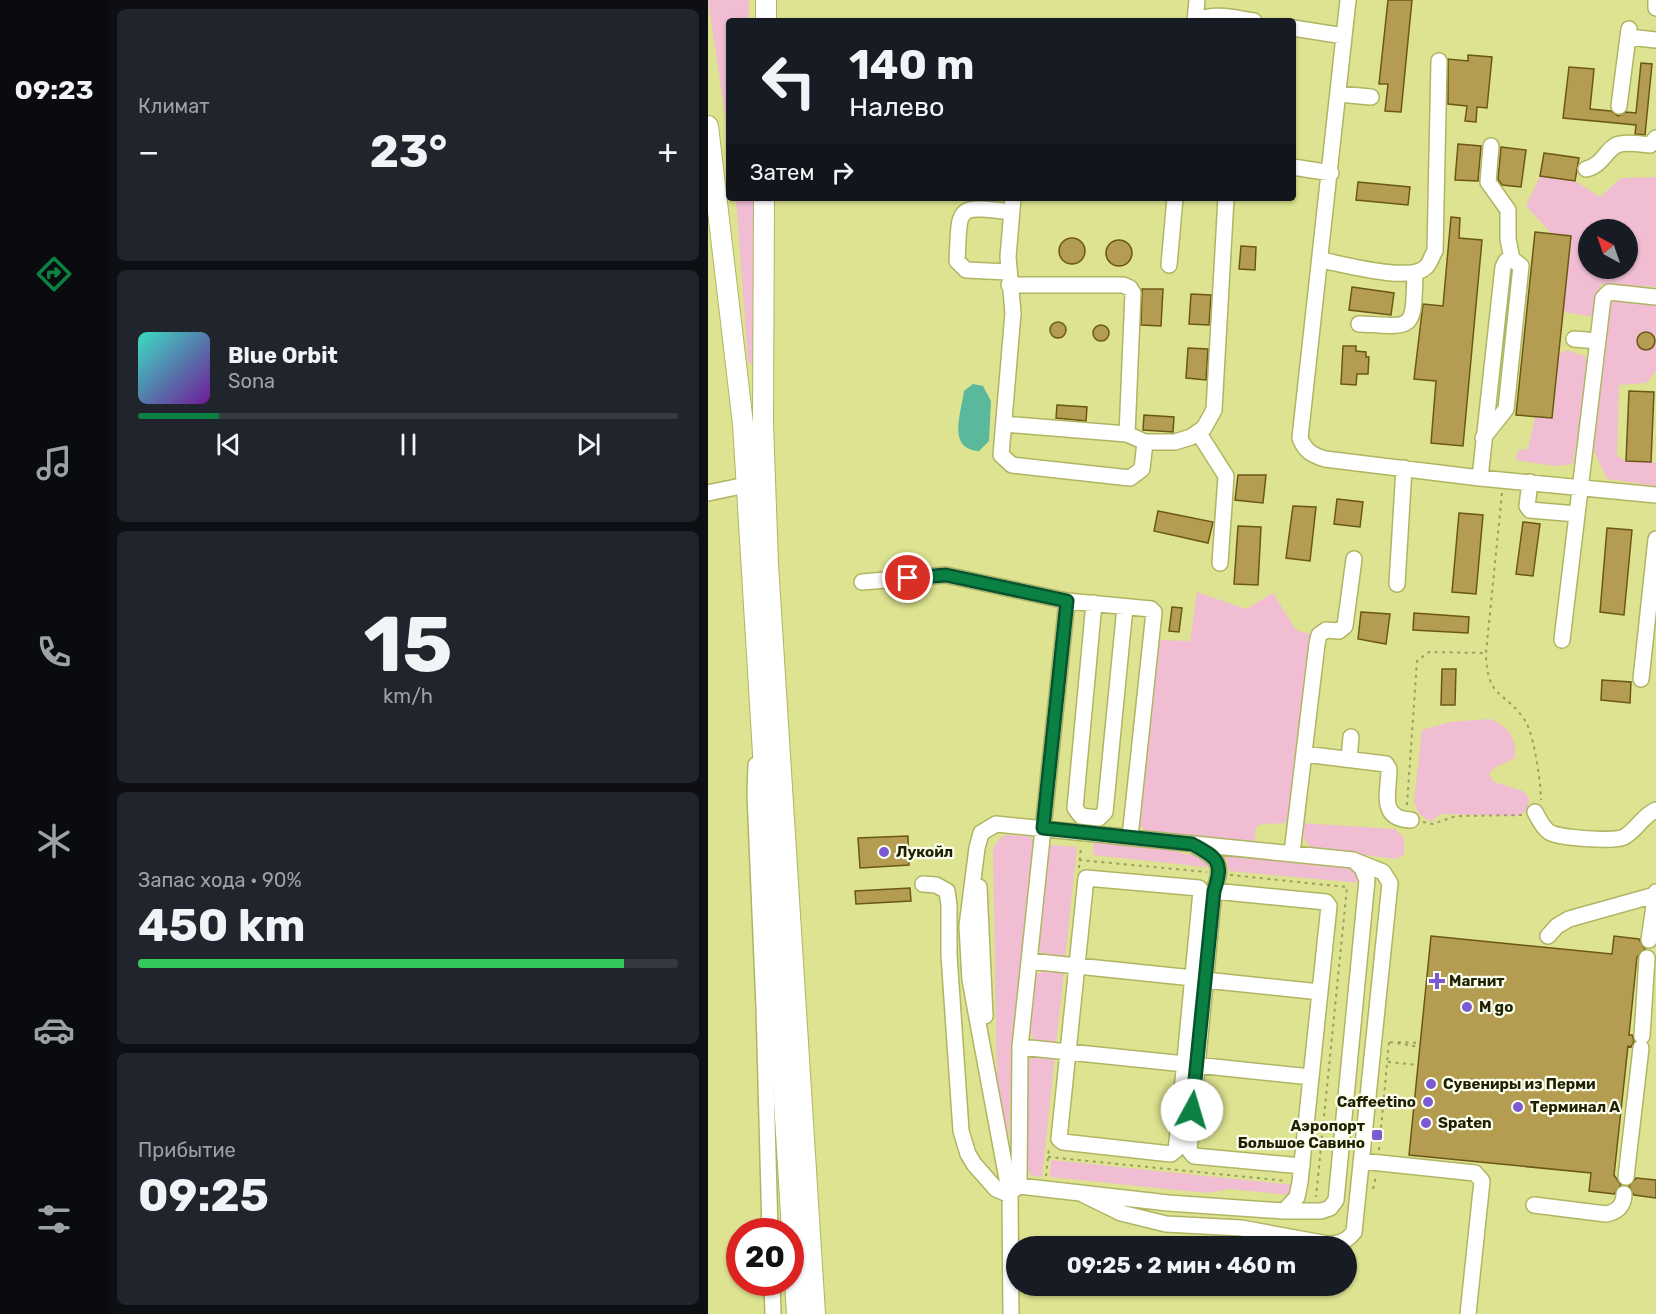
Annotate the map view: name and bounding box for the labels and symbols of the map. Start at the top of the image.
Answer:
north arrow [1578,219,1638,279]
pin [882,552,933,603]
place label: Лукойл [896,843,953,861]
marker: Лукойл [877,845,891,859]
place label: Магнит [1449,972,1505,990]
marker: Магнит [1430,974,1444,988]
place label: М go [1479,998,1513,1016]
marker: М go [1460,1000,1474,1014]
place label: Сувениры из Перми [1443,1075,1596,1093]
marker: Сувениры из Перми [1424,1077,1438,1091]
position arrow [1160,1078,1224,1142]
place label: Caffeetino [1337,1093,1416,1111]
marker: Caffeetino [1421,1095,1435,1109]
place label: Терминал А [1530,1098,1620,1116]
marker: Терминал А [1511,1100,1525,1114]
place label: Spaten [1438,1114,1492,1132]
marker: Spaten [1419,1116,1433,1130]
place label: Аэропорт Большое Савино [1238,1117,1366,1152]
marker: Аэропорт Большое Савино [1370,1128,1384,1142]
speed limit sign: 20 [726,1218,804,1296]

